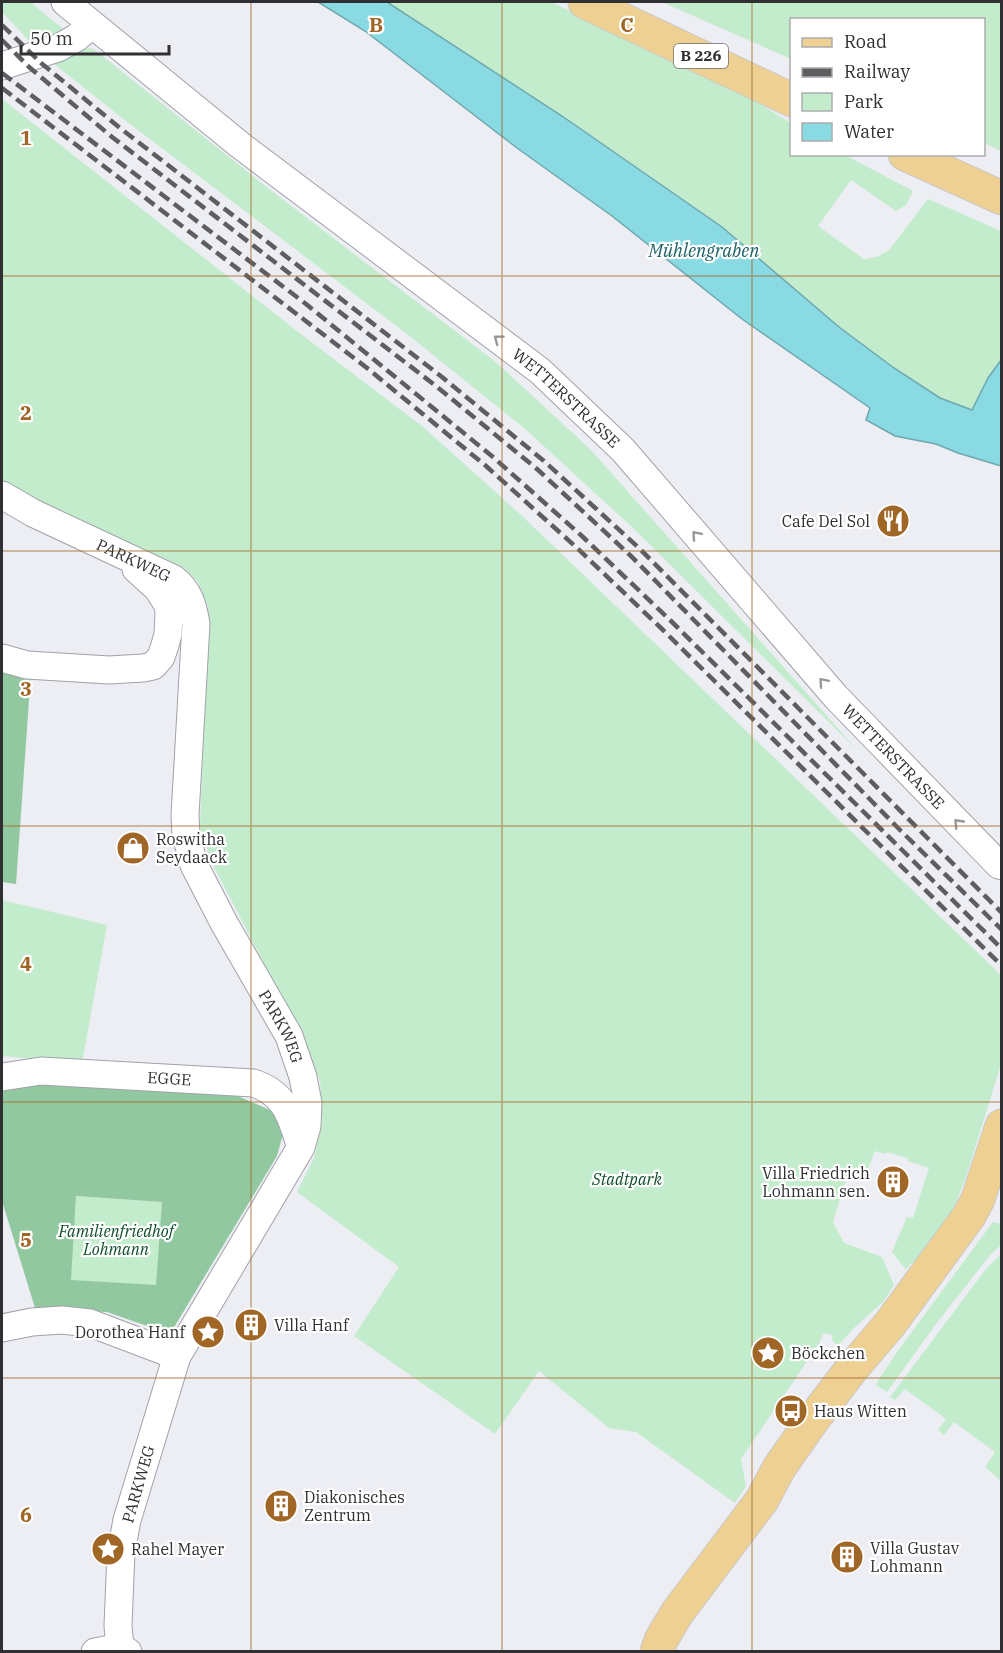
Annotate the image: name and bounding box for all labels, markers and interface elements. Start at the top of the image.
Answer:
text: B [369,11,383,38]
text: C [620,11,634,38]
scale bar [21,18,170,56]
legend [790,18,985,156]
text: 50 m [30,27,73,50]
text: Road [844,30,887,53]
road number: B 226 [674,44,728,68]
text: Railway [844,60,910,83]
text: Park [844,90,884,113]
text: Water [844,120,894,143]
text: 1 [20,124,32,151]
water label: Mühlengraben [647,239,760,262]
one-way arrow [493,336,504,347]
street label: WETTERSTRASSE [509,344,624,452]
text: 2 [20,399,32,426]
restaurant icon: Cafe Del Sol [875,503,911,539]
place label: Cafe Del Sol [782,511,870,531]
one-way arrow [692,531,703,542]
street label: PARKWEG [93,534,174,586]
text: 3 [20,675,32,702]
one-way arrow [819,678,830,689]
street label: WETTERSTRASSE [838,700,949,813]
one-way arrow [954,819,965,830]
place label: Roswitha Seydaack [156,829,228,867]
shop icon: Roswitha Seydaack [115,830,151,866]
text: 4 [20,950,32,977]
street label: PARKWEG [254,986,307,1066]
street label: EGGE [147,1067,192,1089]
place label: Villa Friedrich Lohmann sen. [762,1163,870,1201]
building icon: Villa Friedrich Lohmann sen. [875,1164,911,1200]
park label: Stadtpark [591,1169,663,1189]
park label: Familienfriedhof Lohmann [58,1221,177,1259]
text: 5 [20,1226,32,1253]
building icon: Villa Hanf [233,1307,269,1343]
place icon: Dorothea Hanf [190,1314,226,1350]
place label: Villa Hanf [274,1315,350,1335]
place label: Dorothea Hanf [75,1322,187,1342]
place icon: Böckchen [750,1335,786,1371]
place label: Böckchen [791,1343,865,1363]
bus stop icon: Haus Witten [773,1393,809,1429]
place label: Haus Witten [814,1401,907,1421]
street label: PARKWEG [117,1443,159,1525]
place label: Diakonisches Zentrum [304,1487,405,1525]
building icon: Diakonisches Zentrum [263,1488,299,1524]
text: 6 [20,1501,32,1528]
place icon: Rahel Mayer [90,1531,126,1567]
place label: Villa Gustav Lohmann [870,1538,960,1576]
place label: Rahel Mayer [131,1539,224,1559]
building icon: Villa Gustav Lohmann [829,1539,865,1575]

